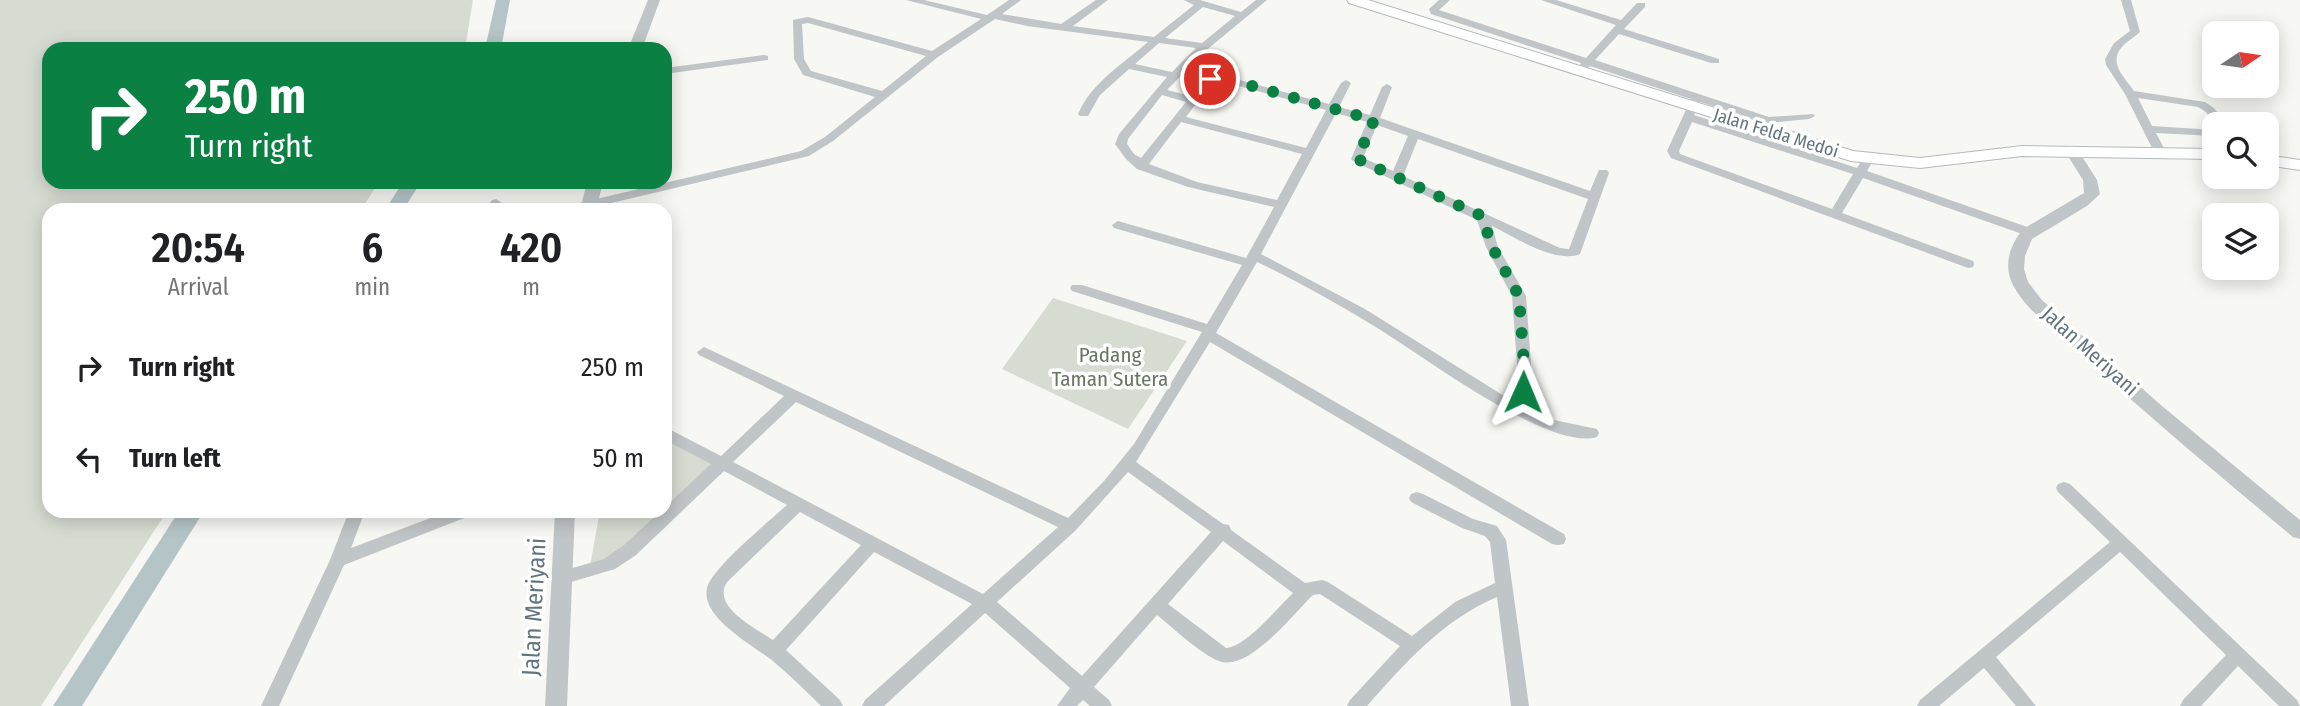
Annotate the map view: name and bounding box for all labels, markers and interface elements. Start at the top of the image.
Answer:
north arrow [2202,21,2278,98]
map controls [2202,21,2279,280]
pin [1180,49,1240,109]
icon: arrive [1191,60,1229,98]
text: 250 m [185,67,306,126]
icon: right [70,70,161,161]
street label: Jalan Felda Medoi [1711,104,1841,162]
button: search [2202,112,2279,189]
text: Turn right [185,127,312,165]
button: layers [2202,203,2279,280]
text: 20:54 [152,223,245,273]
text: 6 [361,223,383,273]
text: 420 [500,223,562,273]
text: Arrival [168,273,229,301]
text: min [354,273,390,301]
text: m [522,273,540,301]
street label: Jalan Meriyani [2036,301,2144,401]
park label: Padang Taman Sutera [1052,342,1168,392]
icon: right [70,349,108,387]
text: Turn right [129,352,235,383]
text: 250 m [581,352,644,383]
position arrow [1486,355,1560,429]
icon: left [70,440,108,478]
text: Turn left [129,443,221,474]
text: 50 m [592,443,644,474]
street label: Jalan Meriyani [516,537,552,677]

